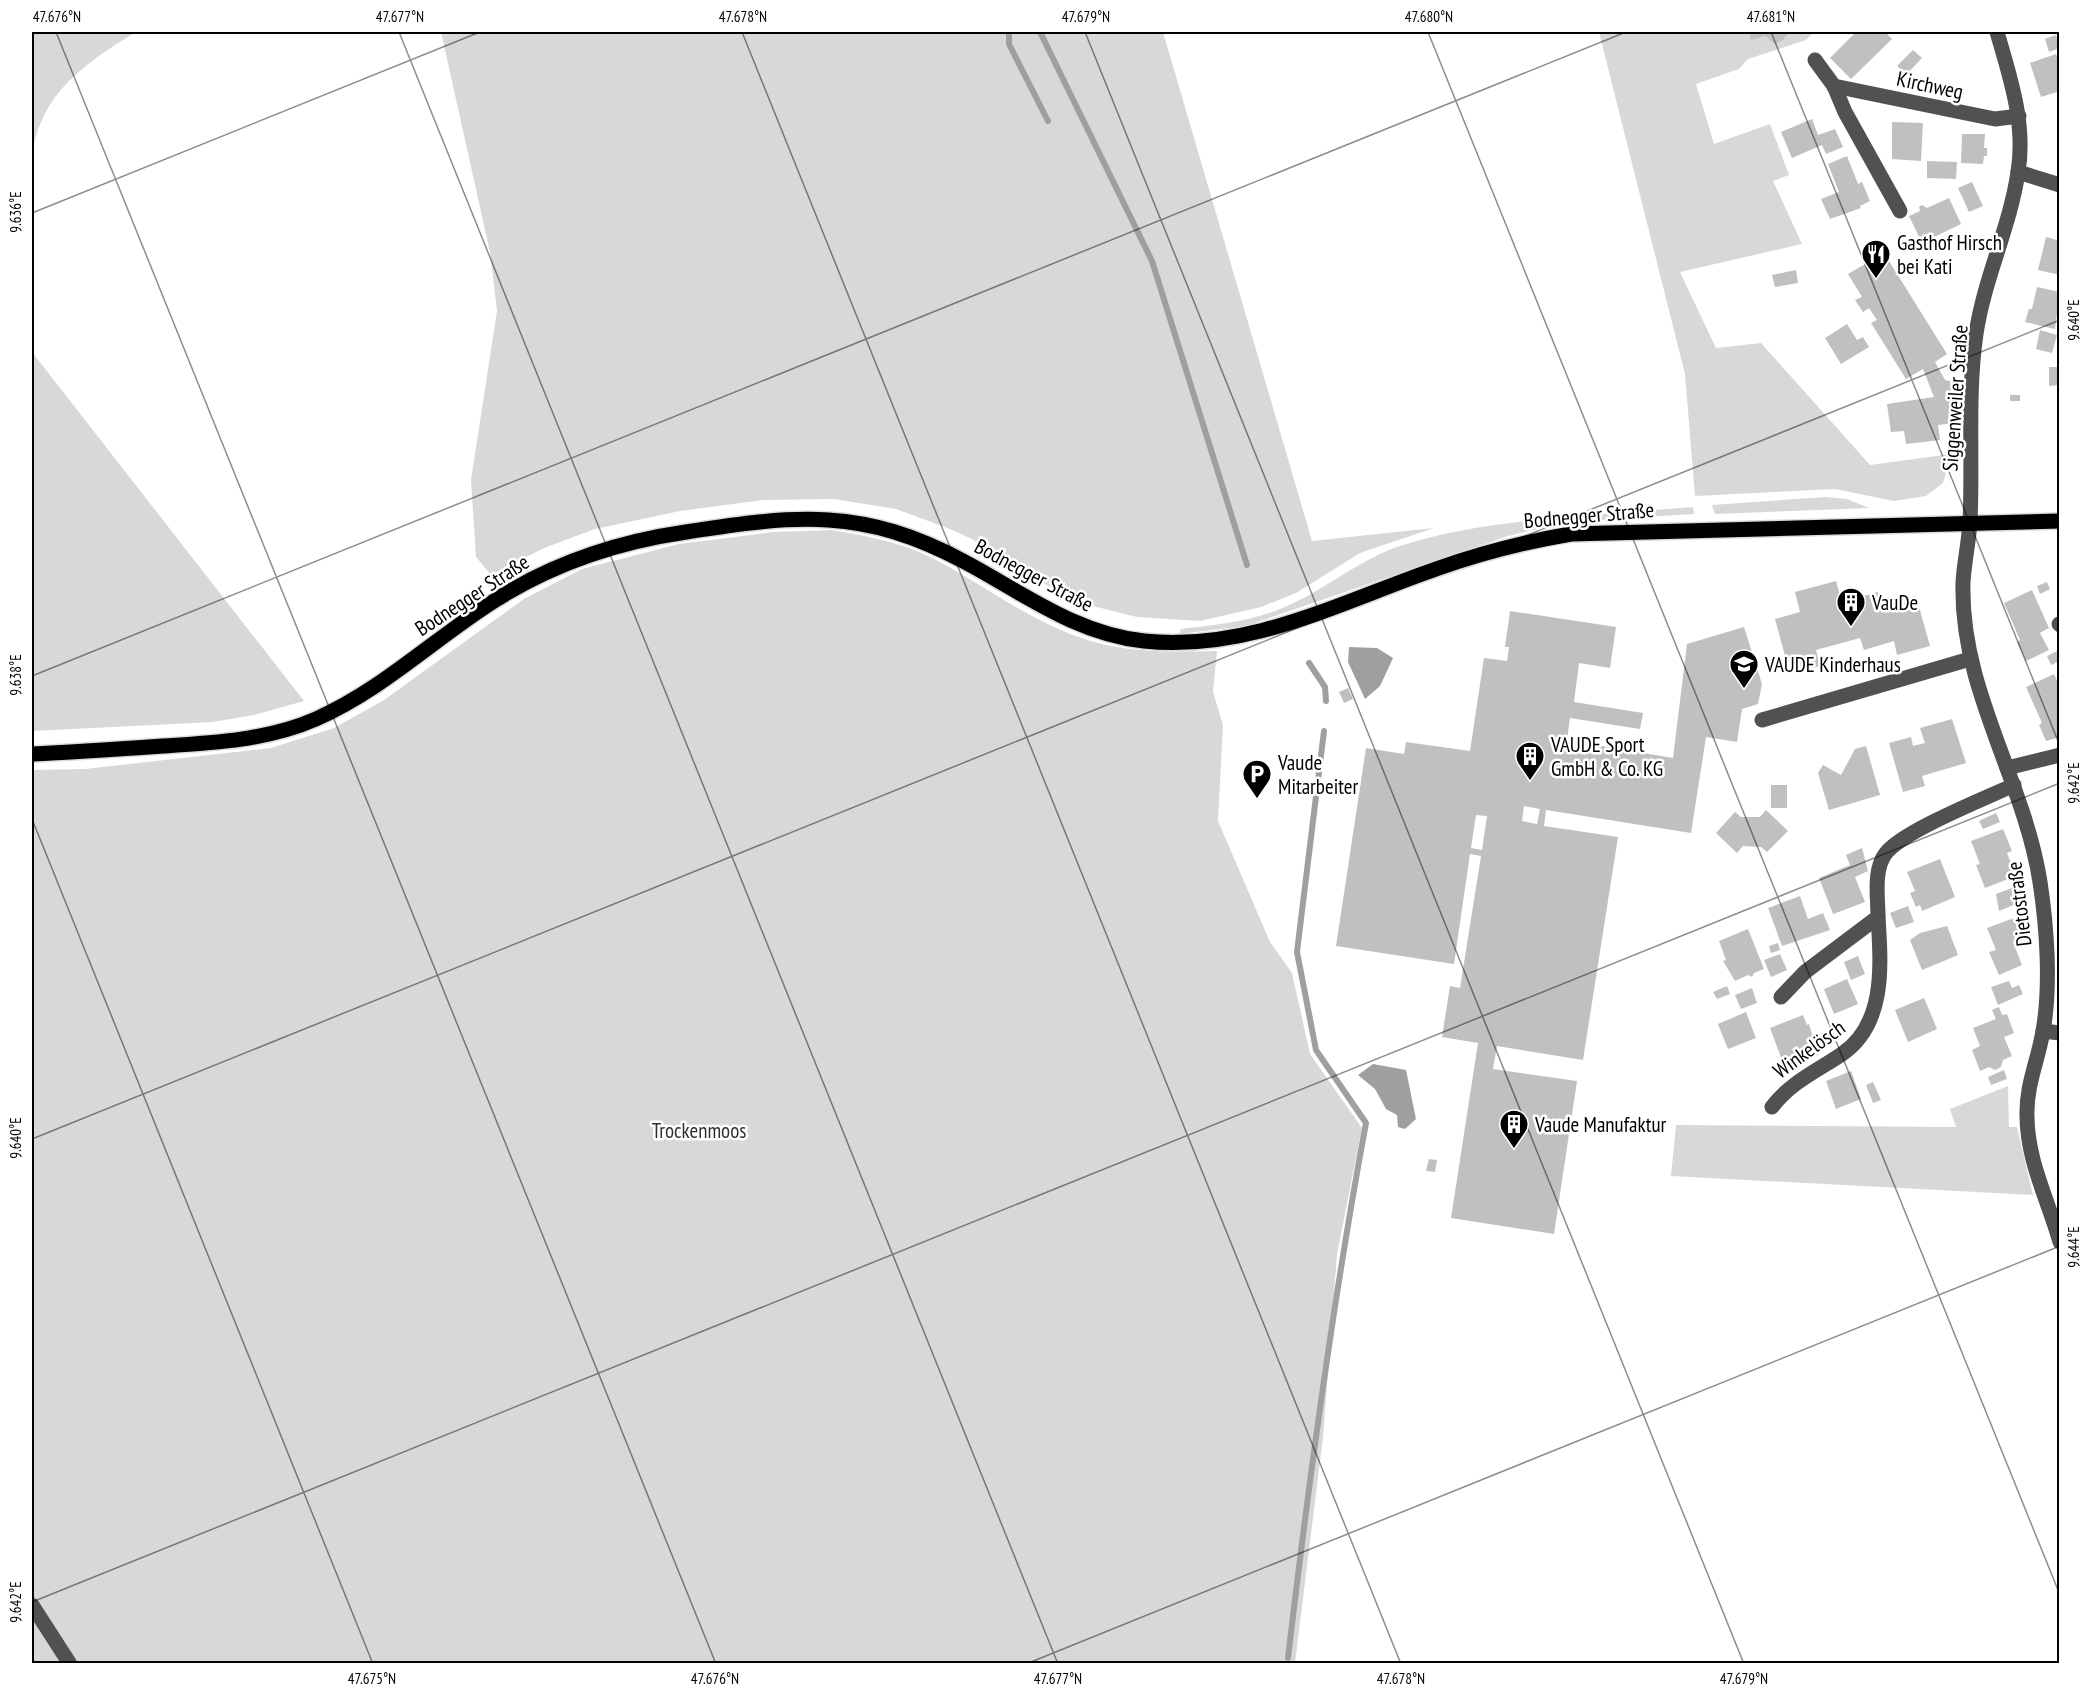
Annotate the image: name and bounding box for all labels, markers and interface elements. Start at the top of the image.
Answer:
text: 47.676°N [33,7,81,26]
text: 47.677°N [376,7,424,26]
text: 47.678°N [719,7,767,26]
text: 47.679°N [1062,7,1110,26]
text: 47.680°N [1405,7,1453,26]
text: 47.681°N [1747,7,1795,26]
street label: Kirchweg [1894,65,1966,105]
text: 9.636°E [6,191,25,233]
place label: Gasthof Hirsch bei Kati [1897,229,2002,280]
restaurant icon: Gasthof Hirsch bei Kati [1860,238,1892,280]
text: 9.640°E [2064,299,2083,341]
street label: Siggenweiler Straße [1936,324,1974,472]
street label: Bodnegger Straße [1523,496,1655,534]
street label: Bodnegger Straße [970,532,1098,618]
street label: Bodnegger Straße [410,548,534,642]
building icon: VauDe [1835,586,1867,628]
place label: VauDe [1871,589,1918,616]
school or university icon: VAUDE Kinderhaus [1728,648,1760,690]
place label: VAUDE Kinderhaus [1764,651,1901,678]
text: 9.638°E [6,654,25,696]
place label: VAUDE Sport GmbH & Co. KG [1550,731,1663,782]
building icon: VAUDE Sport GmbH & Co. KG [1514,740,1546,782]
place label: Vaude Mitarbeiter [1277,749,1358,800]
parking icon: Vaude Mitarbeiter [1241,758,1273,800]
text: 9.642°E [2064,762,2083,804]
street label: Dietostraße [2000,860,2038,948]
street label: Winkelösch [1768,1014,1850,1084]
building icon: Vaude Manufaktur [1498,1108,1530,1150]
place label: Vaude Manufaktur [1534,1111,1667,1138]
text: 9.640°E [6,1117,25,1159]
park label: Trockenmoos [652,1117,746,1144]
text: 9.644°E [2064,1226,2083,1268]
text: 9.642°E [6,1581,25,1623]
text: 47.675°N [348,1669,396,1688]
text: 47.676°N [691,1669,739,1688]
text: 47.677°N [1034,1669,1082,1688]
text: 47.678°N [1377,1669,1425,1688]
text: 47.679°N [1720,1669,1768,1688]

